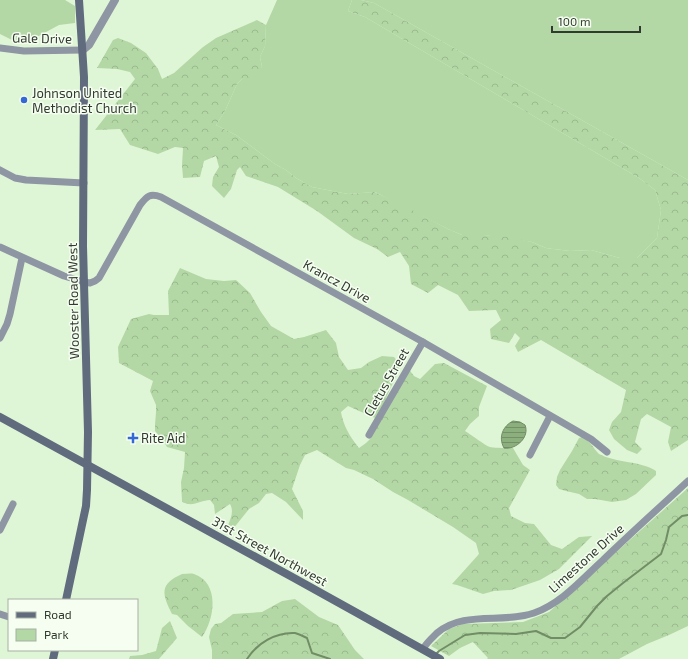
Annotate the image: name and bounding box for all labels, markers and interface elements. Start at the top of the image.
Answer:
scale bar [552,8,640,34]
text: 100 m [558,14,590,28]
street label: Gale Drive [12,29,72,47]
place label: Johnson United Methodist Church [32,85,137,116]
marker: Johnson United Methodist Church [19,95,29,105]
street label: Wooster Road West [64,243,82,359]
street label: Krancz Drive [301,256,373,306]
street label: Cletus Street [360,345,412,419]
place label: Rite Aid [141,430,186,446]
marker: Rite Aid [128,433,138,443]
street label: 31st Street Northwest [210,513,330,589]
street label: Limestone Drive [545,520,627,596]
legend [8,599,138,651]
text: Road [44,607,72,621]
text: Park [44,627,69,641]

